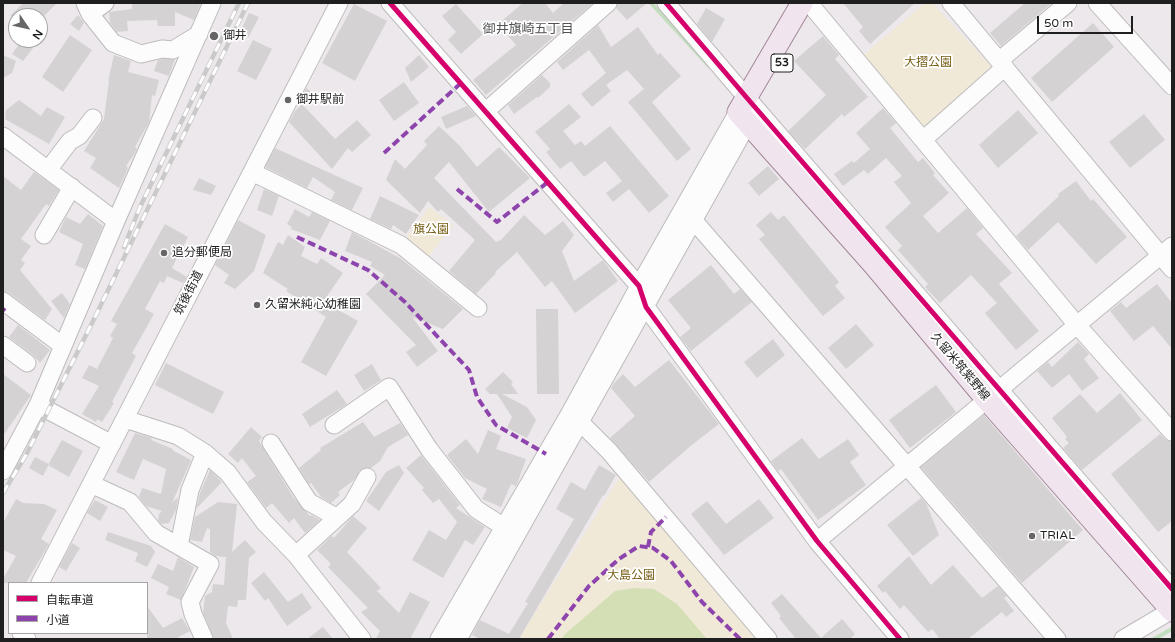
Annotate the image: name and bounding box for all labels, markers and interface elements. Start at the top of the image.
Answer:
north arrow [8,8,48,48]
scale bar [1039,8,1135,34]
text: 50 m [1044,16,1073,30]
district label: 御井旗崎五丁目 [483,22,573,38]
text: N [30,27,45,42]
place label: 御井 [223,29,247,43]
marker: 御井 [208,30,220,42]
road number: 53 [771,54,793,72]
park label: 大摺公園 [904,56,952,70]
place label: 御井駅前 [296,93,344,107]
marker: 御井駅前 [283,95,293,105]
park label: 旗公園 [413,223,449,237]
place label: 追分郵便局 [172,246,232,260]
marker: 追分郵便局 [159,248,169,258]
street label: 筑後街道 [172,268,206,318]
place label: 久留米純心幼稚園 [265,298,361,312]
marker: 久留米純心幼稚園 [252,300,262,310]
street label: 久留米筑紫野線 [927,330,993,404]
place label: TRIAL [1040,529,1075,543]
marker: TRIAL [1027,531,1037,541]
park label: 大島公園 [607,569,655,583]
legend [8,582,148,634]
text: 自転車道 [46,593,94,607]
text: 小道 [46,613,70,627]

